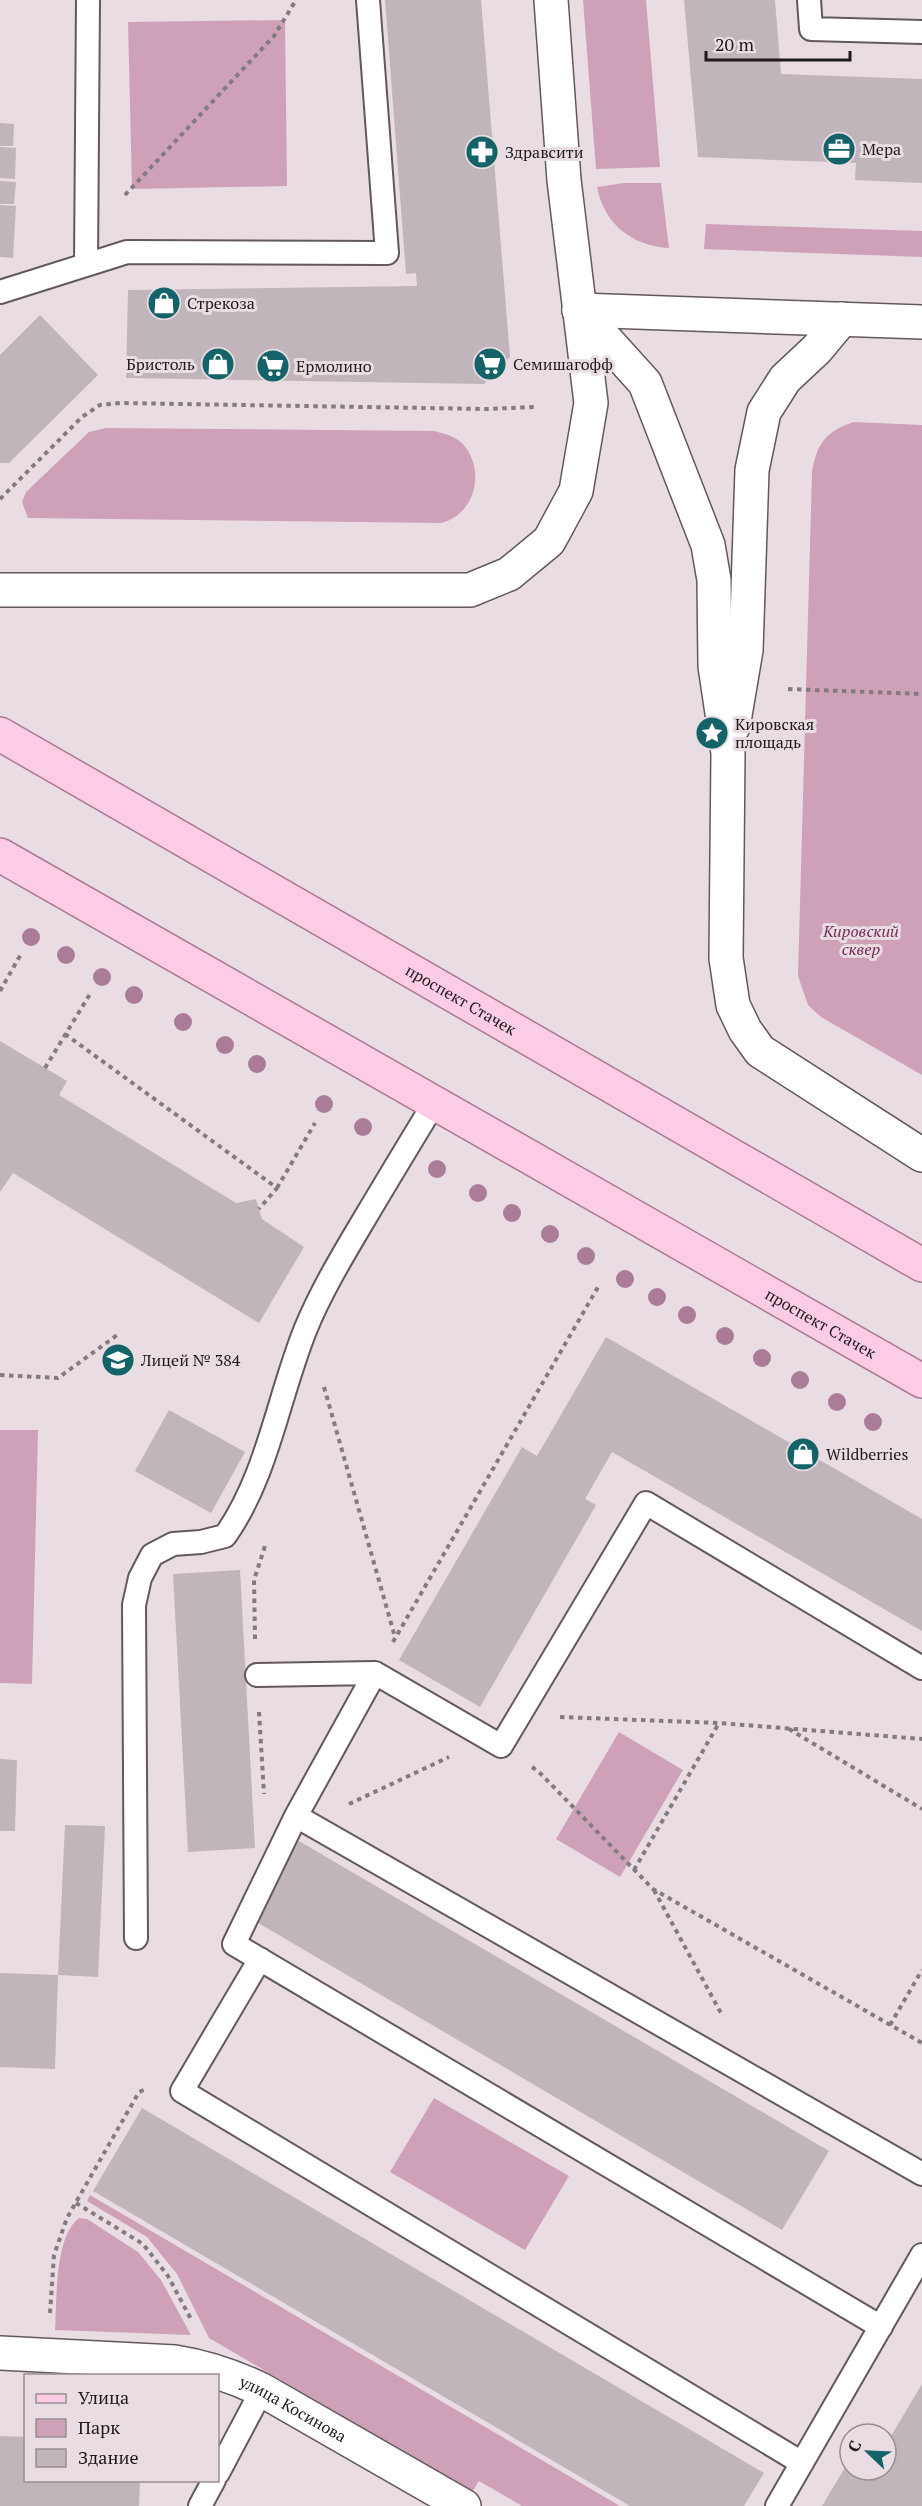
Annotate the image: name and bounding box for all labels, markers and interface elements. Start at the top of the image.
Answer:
scale bar [706,24,850,62]
text: 20 m [715,32,755,56]
office icon: Мера [821,131,857,167]
pharmacy icon: Здравсити [464,134,500,170]
place label: Мера [862,138,901,160]
place label: Здравсити [505,141,584,163]
shop icon: Стрекоза [146,285,182,321]
place label: Стрекоза [187,292,255,314]
shop icon: Бристоль [200,346,236,382]
supermarket icon: Семишагофф [472,346,508,382]
supermarket icon: Ермолино [255,348,291,384]
place label: Бристоль [126,353,195,375]
place label: Семишагофф [513,353,613,375]
place label: Ермолино [296,355,372,377]
place label: Кировская площадь [735,713,814,753]
place icon: Кировская площадь [694,715,730,751]
park label: Кировский сквер [822,920,899,960]
street label: проспект Стачек [402,959,521,1040]
street label: проспект Стачек [761,1283,881,1364]
school or university icon: Лицей № 384 [100,1342,136,1378]
place label: Лицей № 384 [140,1349,241,1371]
shop icon: Wildberries [785,1436,821,1472]
place label: Wildberries [826,1443,908,1465]
street label: улица Косинова [235,2370,350,2447]
legend [24,2374,219,2482]
text: Улица [78,2385,129,2409]
text: Парк [78,2415,120,2439]
north arrow [838,2422,898,2482]
text: С [842,2437,866,2455]
text: Здание [78,2445,138,2469]

